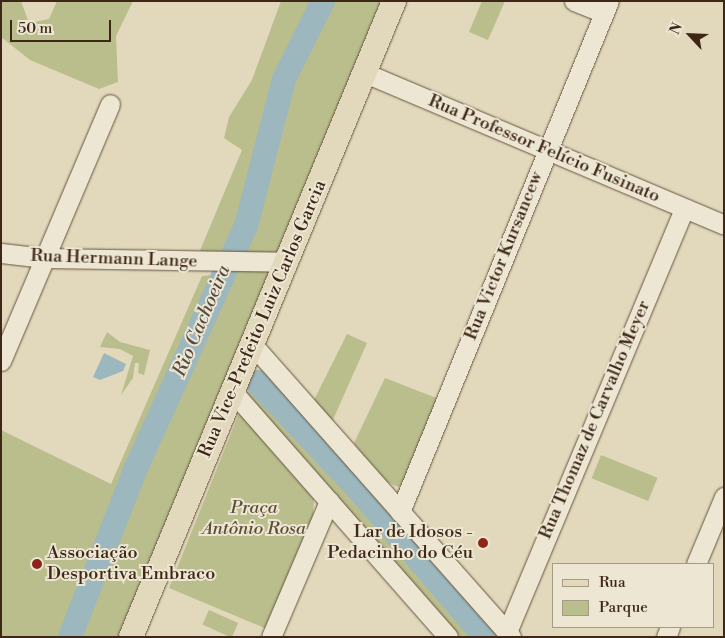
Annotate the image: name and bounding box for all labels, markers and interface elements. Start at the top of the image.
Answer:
scale bar [12,10,114,42]
north arrow [665,10,715,60]
text: 50 m [18,19,52,38]
text: N [666,20,687,37]
street label: Rua Professor Felício Fusinato [425,90,663,208]
street label: Rua Victor Kursancew [460,169,548,343]
street label: Rua Vice-Prefeito Luiz Carlos Garcia [195,177,331,461]
street label: Rua Hermann Lange [30,245,198,273]
water label: Rio Cachoeira [168,262,236,380]
street label: Rua Thomaz de Carvalho Meyer [535,297,655,543]
park label: Praça Antônio Rosa [202,498,306,540]
place label: Lar de Idosos - Pedacinho do Céu [327,522,473,564]
marker: Lar de Idosos - Pedacinho do Céu [477,537,489,549]
place label: Associação Desportiva Embraco [47,543,215,586]
marker: Associação Desportiva Embraco [31,558,43,570]
legend [552,563,715,628]
text: Rua [599,573,626,592]
text: Parque [599,598,648,617]

